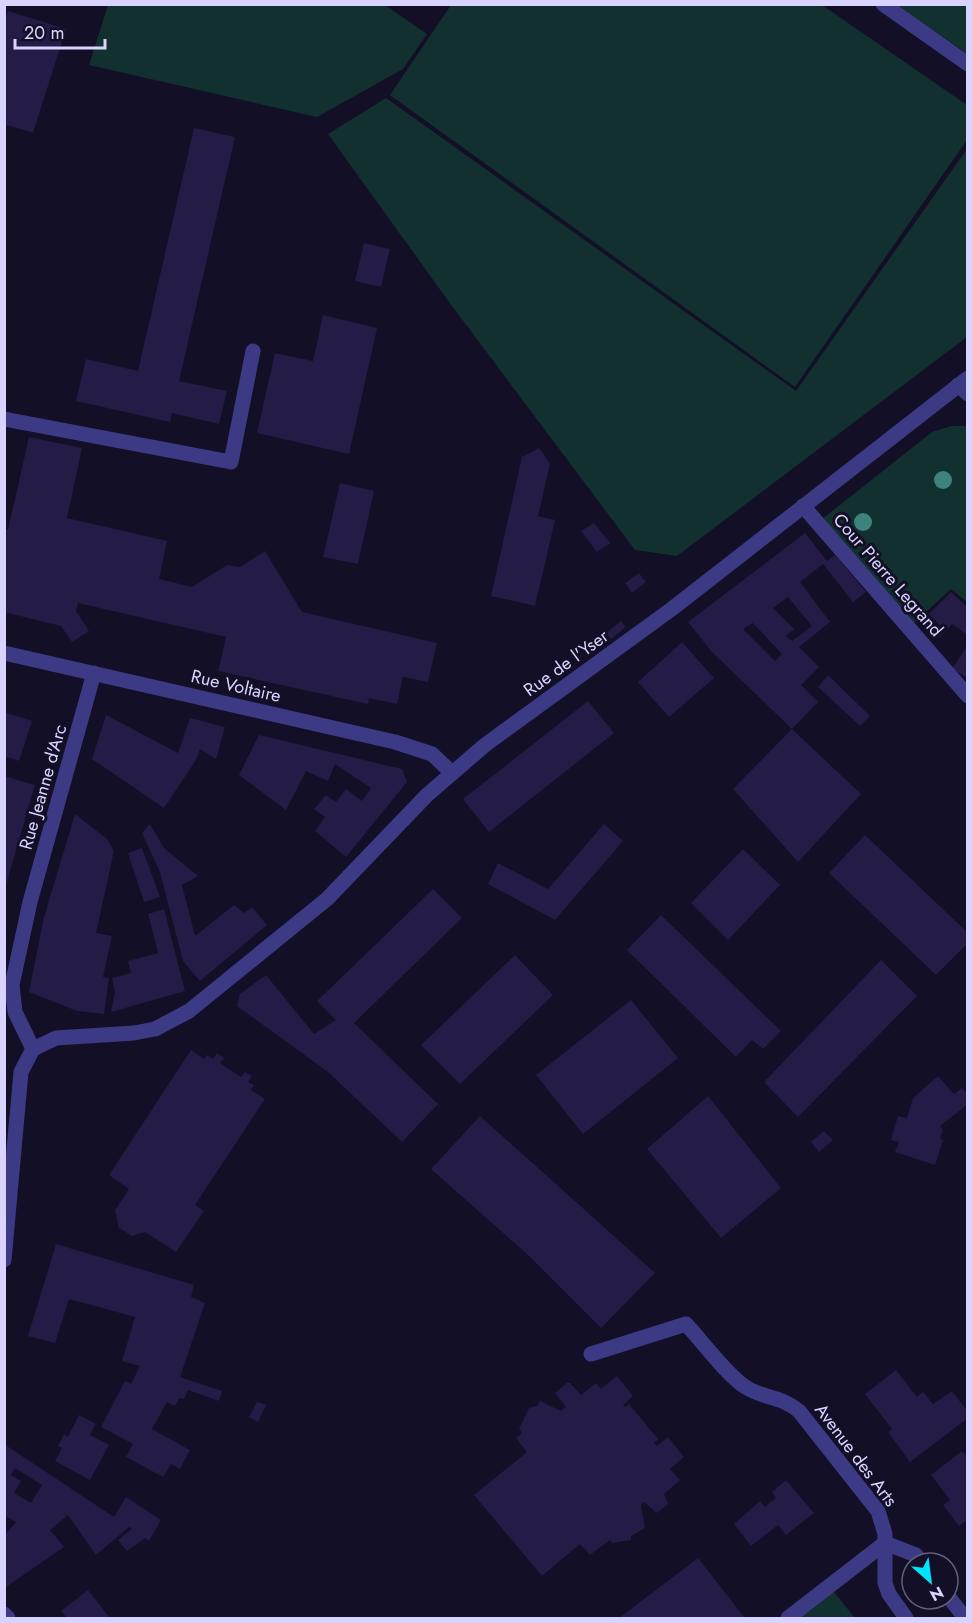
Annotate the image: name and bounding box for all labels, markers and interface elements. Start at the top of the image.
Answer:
scale bar [15,12,105,50]
text: 20 m [24,20,64,46]
street label: Cour Pierre Legrand [827,508,949,642]
street label: Rue de l'Yser [518,623,615,703]
street label: Rue Voltaire [189,663,283,709]
street label: Rue Jeanne d'Arc [13,721,73,853]
street label: Avenue des Arts [809,1398,903,1512]
north arrow [900,1551,960,1611]
text: N [926,1581,948,1607]

